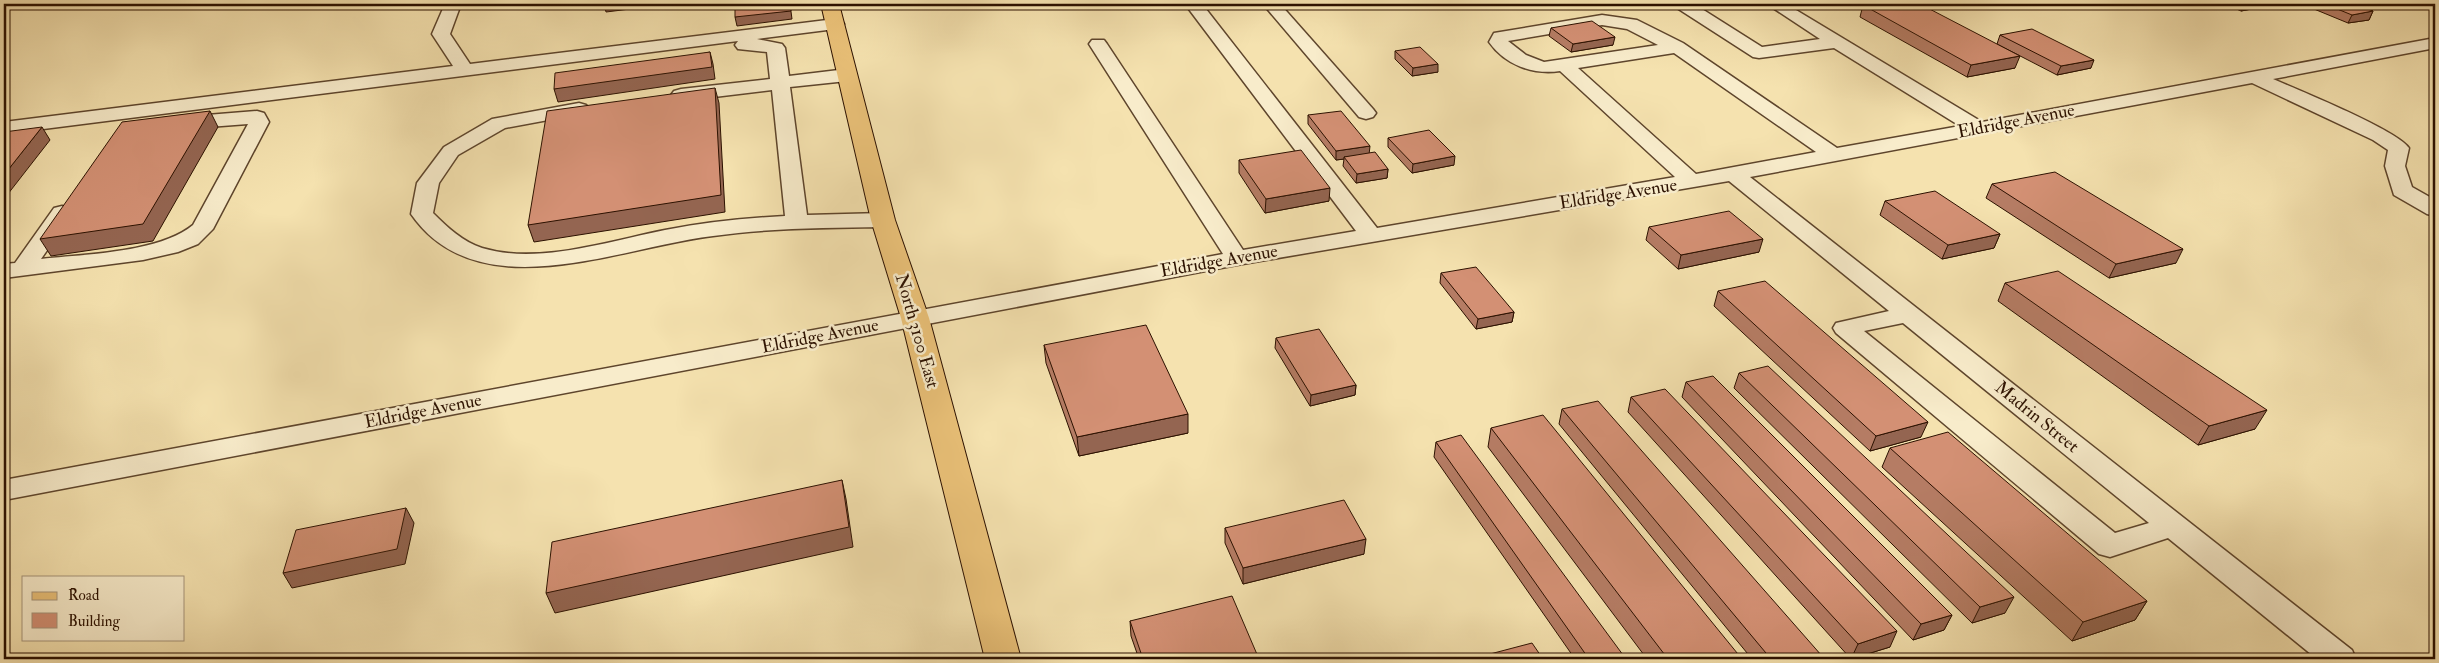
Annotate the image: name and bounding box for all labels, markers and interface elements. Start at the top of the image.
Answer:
street label: Eldridge Avenue [1955,98,2077,144]
street label: Eldridge Avenue [1557,173,1679,215]
street label: Eldridge Avenue [1158,239,1280,283]
street label: North 3100 East [890,271,944,391]
street label: Eldridge Avenue [759,313,881,359]
street label: Madrin Street [1990,376,2084,458]
street label: Eldridge Avenue [362,388,484,434]
legend [22,576,185,640]
text: Road [68,586,100,605]
text: Building [68,612,120,631]

